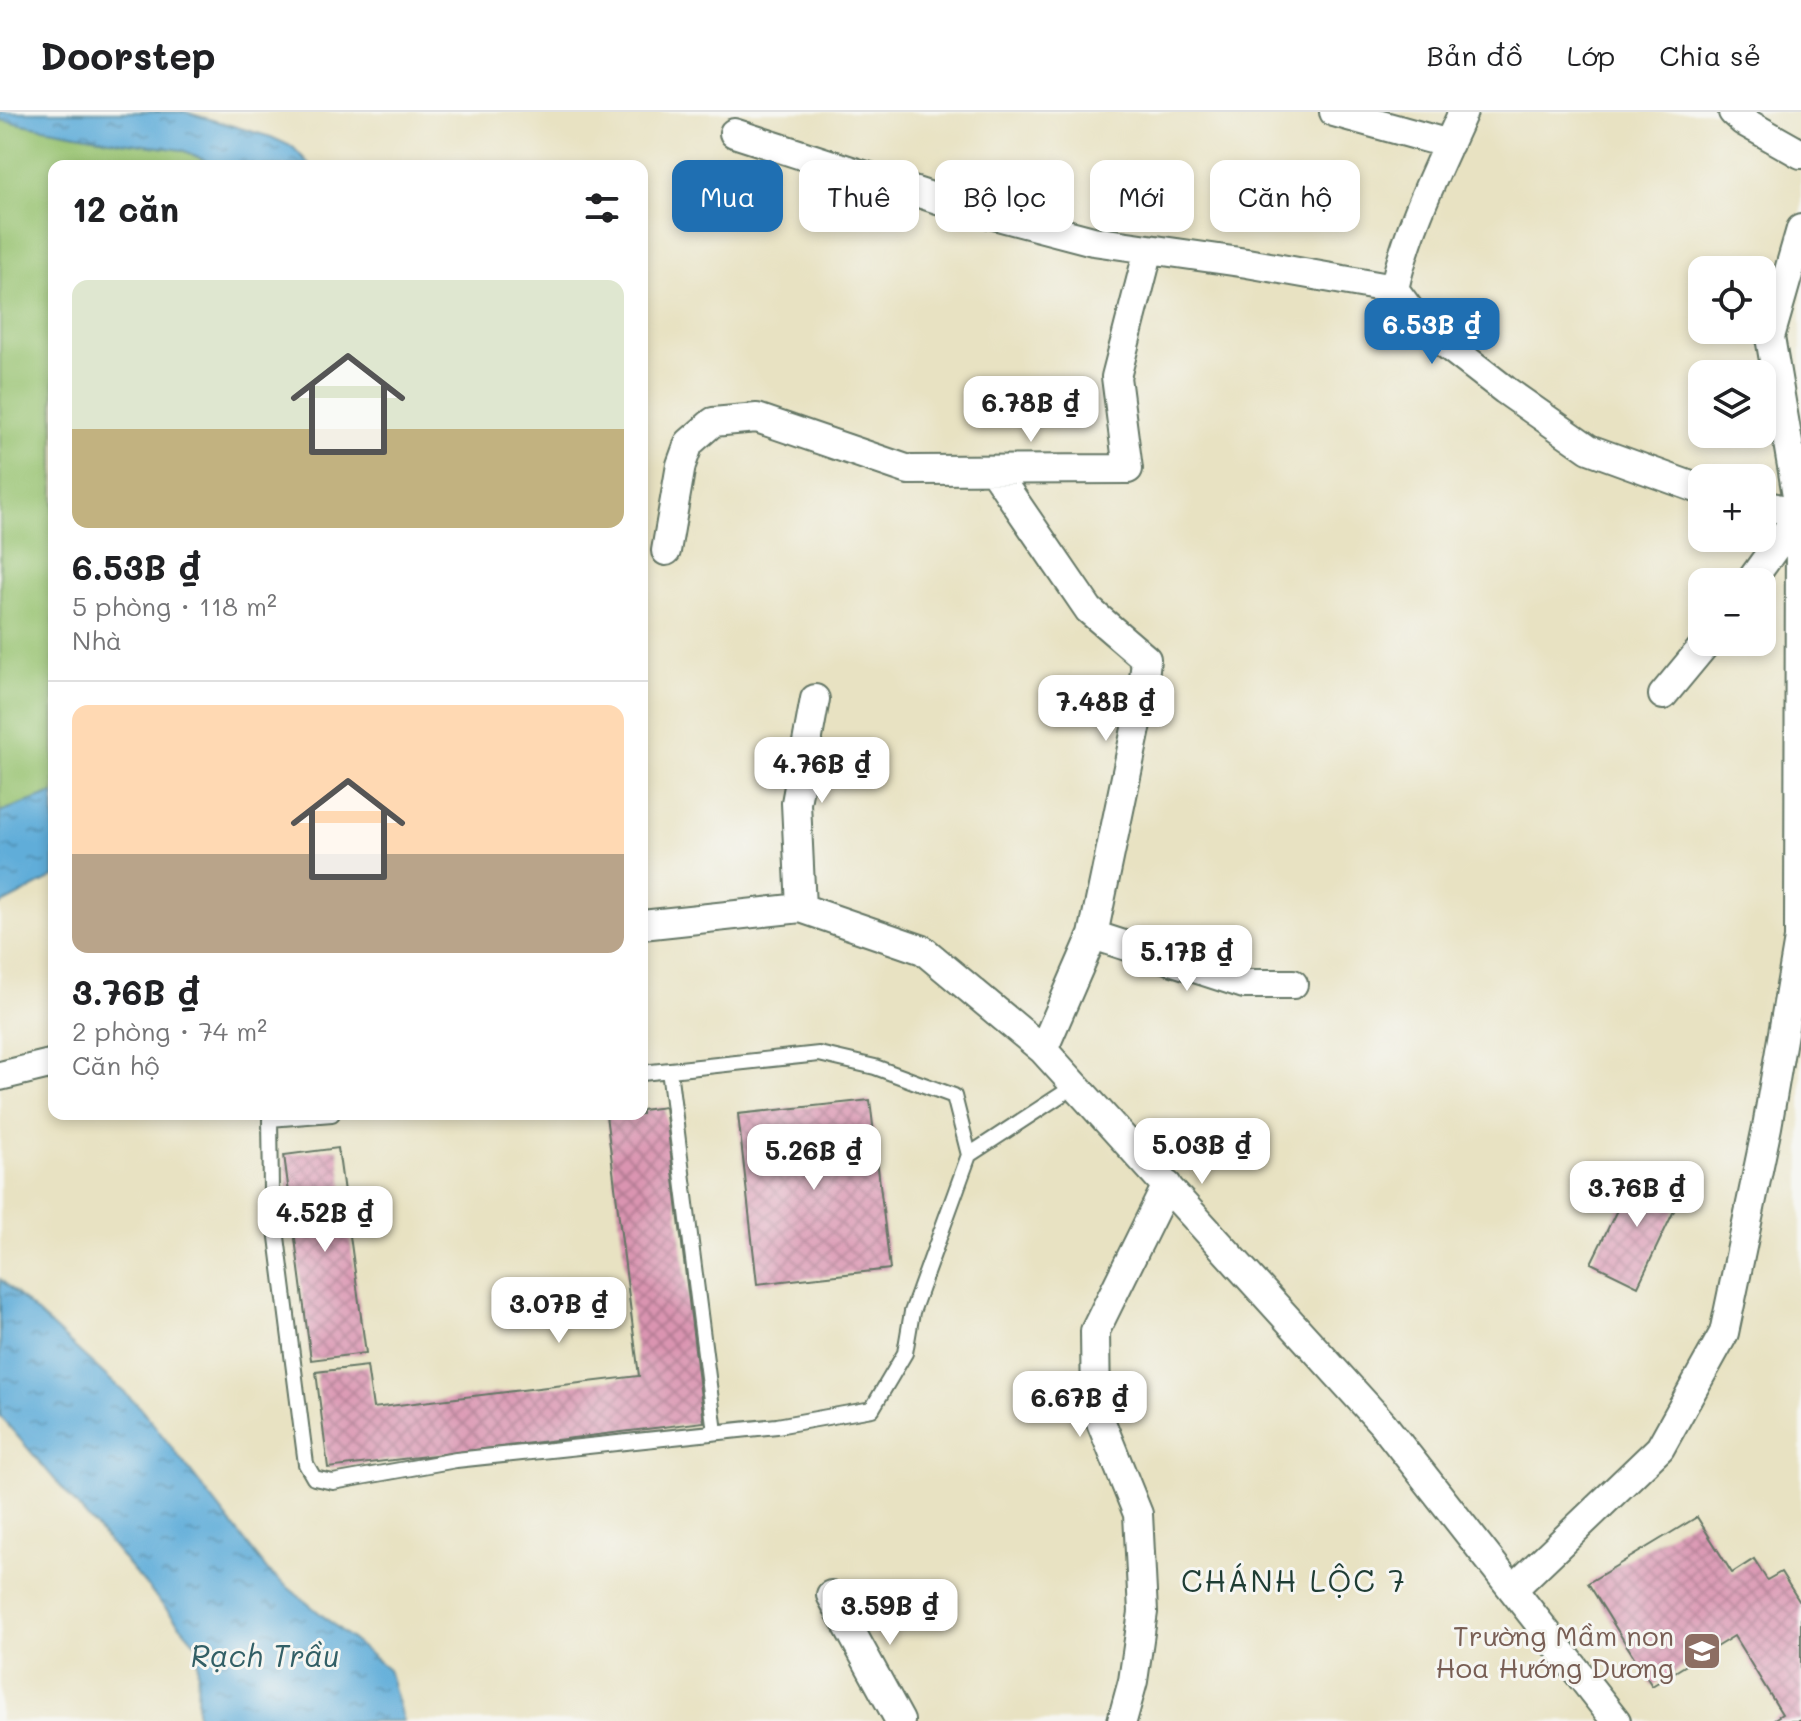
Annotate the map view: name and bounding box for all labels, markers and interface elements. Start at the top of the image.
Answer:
text: Doorstep [40,30,216,80]
text: Bản đồ [1427,37,1523,73]
text: Lớp [1567,37,1615,73]
text: Chia sẻ [1659,37,1761,73]
chip: Mua [672,160,783,232]
chip: Thuê [799,160,919,232]
chip: Bộ lọc [935,160,1074,232]
chip: Mới [1090,160,1194,232]
chip: Căn hộ [1210,160,1360,232]
text: 12 căn [72,186,179,231]
icon: filters [580,186,624,230]
map controls [1688,256,1776,656]
button: locate [1688,256,1776,344]
pin: 6.53B ₫ [1358,298,1506,366]
text: 6.53B ₫ [1382,307,1482,341]
icon: home [276,332,420,476]
button: layers [1688,360,1776,448]
pin: 6.78B ₫ [957,376,1105,444]
text: 6.78B ₫ [982,385,1080,419]
button: + [1688,464,1776,552]
text: 6.53B ₫ [72,544,201,589]
button: − [1688,568,1776,656]
text: 5 phòng · 118 m² [72,589,277,623]
text: Nhà [72,623,122,657]
pin: 7.48B ₫ [1032,675,1180,743]
text: 7.48B ₫ [1056,684,1156,718]
pin: 4.76B ₫ [748,737,896,805]
text: 4.76B ₫ [772,746,872,780]
icon: home [276,757,420,901]
pin: 5.17B ₫ [1113,925,1261,993]
text: 5.17B ₫ [1140,934,1234,968]
text: 3.76B ₫ [72,969,201,1014]
text: 2 phòng · 74 m² [72,1014,267,1048]
text: Căn hộ [72,1048,160,1082]
pin: 5.03B ₫ [1128,1118,1276,1186]
pin: 5.26B ₫ [740,1124,888,1192]
text: 5.03B ₫ [1152,1127,1252,1161]
text: 5.26B ₫ [765,1133,863,1167]
pin: 3.76B ₫ [1563,1161,1711,1229]
text: 3.76B ₫ [1588,1170,1686,1204]
pin: 4.52B ₫ [251,1186,399,1254]
text: 4.52B ₫ [276,1195,374,1229]
pin: 3.07B ₫ [485,1277,633,1345]
text: 3.07B ₫ [509,1286,609,1320]
pin: 6.67B ₫ [1006,1371,1154,1439]
text: 6.67B ₫ [1031,1380,1129,1414]
district label: CHÁNH LỘC 7 [1181,1560,1407,1600]
pin: 3.59B ₫ [816,1579,964,1647]
text: 3.59B ₫ [841,1588,939,1622]
place label: Trường Mầm non Hoa Hướng Dương [1436,1617,1674,1685]
school or university icon: Trường Mầm non Hoa Hướng Dương [1681,1630,1723,1672]
water label: Rạch Trầu [191,1635,339,1675]

